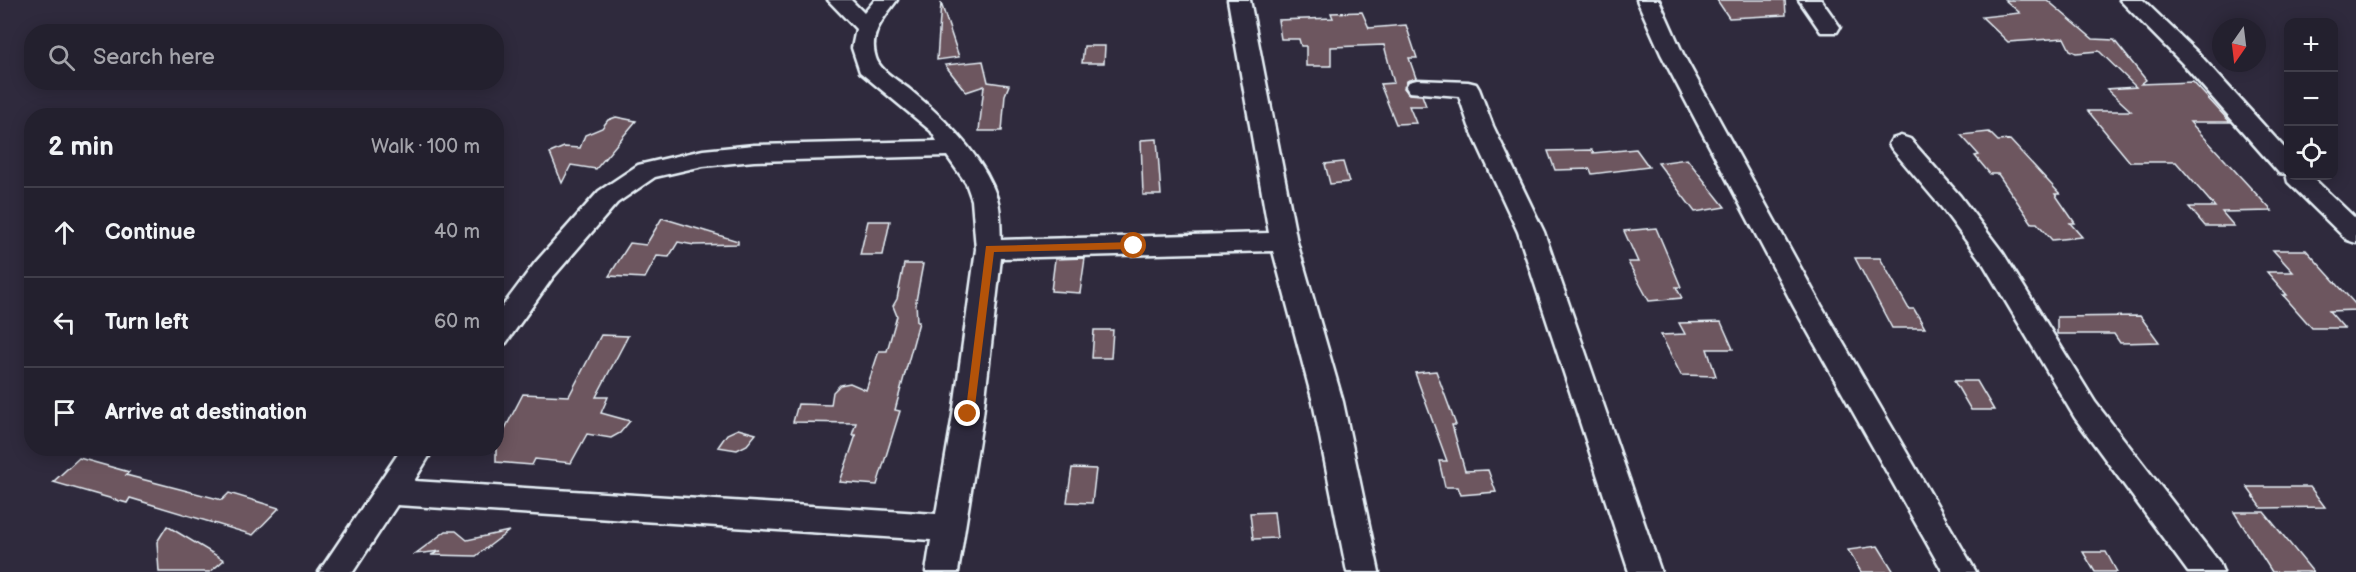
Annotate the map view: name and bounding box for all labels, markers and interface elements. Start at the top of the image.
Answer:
north arrow [2212,18,2266,72]
map controls [2284,18,2338,180]
button: + [2284,18,2338,72]
search box [24,24,504,90]
icon: search [45,41,78,74]
text: Search here [93,44,215,71]
button: − [2284,72,2338,126]
button: locate [2284,126,2338,180]
text: 2 min [48,132,114,163]
text: Walk · 100 m [371,135,480,159]
icon: ahead [48,216,81,249]
text: Continue [105,219,195,246]
text: 40 m [434,220,480,244]
route start [1120,232,1146,258]
icon: left [48,306,81,339]
text: Turn left [105,309,189,336]
text: 60 m [434,310,480,334]
icon: arrive [48,396,81,429]
text: Arrive at destination [105,399,307,426]
route end [954,400,980,426]

